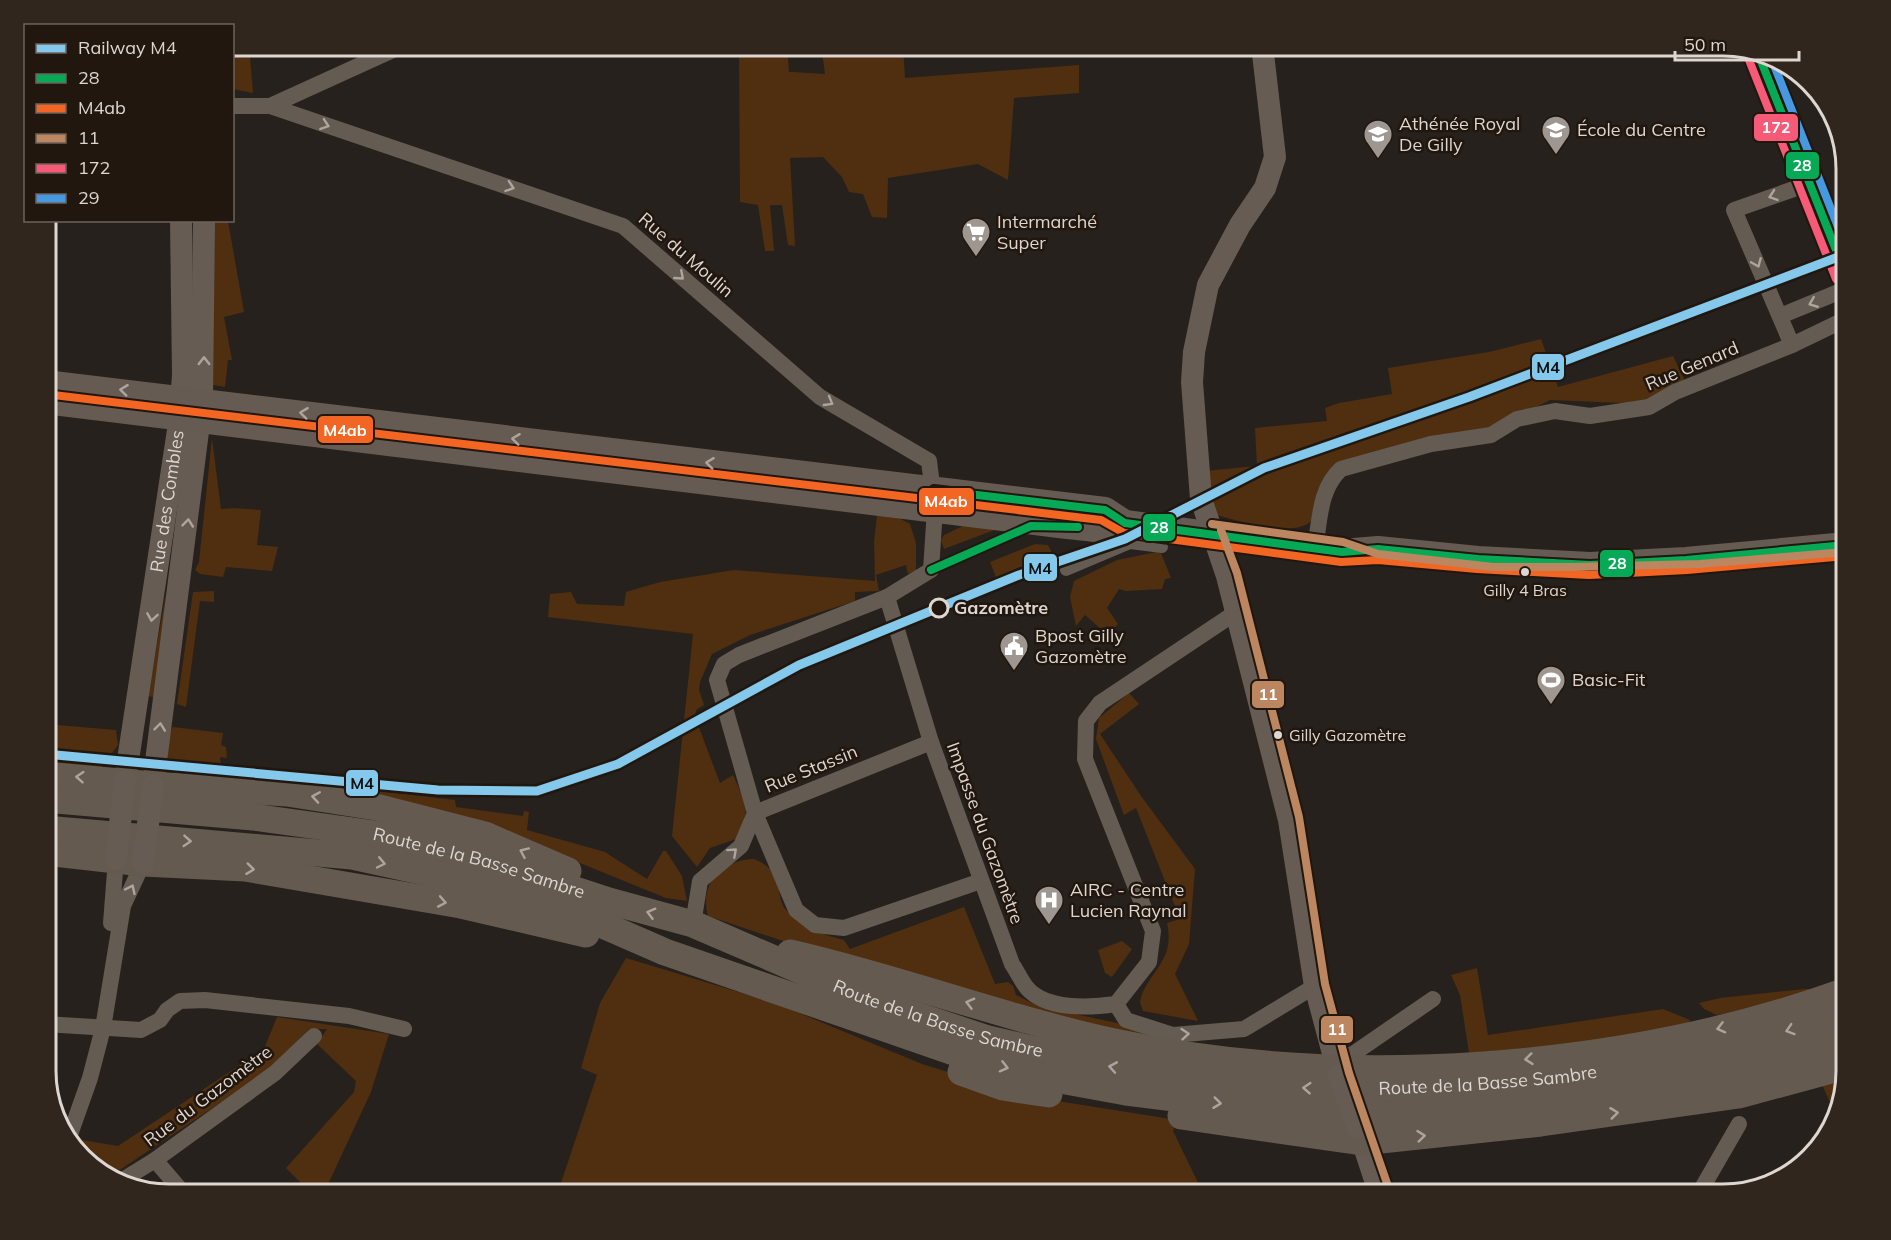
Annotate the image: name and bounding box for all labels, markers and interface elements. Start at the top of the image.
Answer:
legend [24,24,234,222]
scale bar [1675,24,1800,62]
text: 50 m [1684,33,1726,56]
text: Railway M4 [78,36,177,59]
text: 28 [78,66,100,89]
text: M4ab [78,96,126,119]
place label: Athénée Royal De Gilly [1399,112,1520,156]
line badge: 172 [1753,113,1799,142]
school or university icon: École du Centre [1540,114,1572,156]
text: 172 [1762,117,1790,137]
one-way arrow [320,118,330,130]
school or university icon: Athénée Royal De Gilly [1362,118,1394,160]
place label: École du Centre [1577,118,1706,141]
text: 11 [78,126,100,149]
line badge: 28 [1785,151,1820,180]
text: 28 [1792,155,1812,175]
text: 172 [78,156,110,179]
one-way arrow [504,180,515,193]
text: 29 [78,186,100,209]
one-way arrow [1768,189,1779,202]
street label: Rue du Moulin [634,207,739,302]
place label: Intermarché Super [997,210,1097,254]
supermarket icon: Intermarché Super [960,216,992,258]
one-way arrow [1750,257,1762,268]
one-way arrow [673,268,684,279]
one-way arrow [1808,296,1819,308]
street label: Rue Genard [1642,336,1742,395]
line badge: M4 [1531,353,1565,381]
one-way arrow [198,356,210,365]
text: M4 [1536,357,1560,377]
one-way arrow [119,385,128,397]
one-way arrow [823,395,833,406]
one-way arrow [299,407,308,419]
line badge: M4ab [317,415,374,444]
text: M4ab [323,420,367,440]
street label: Rue des Combles [145,429,189,574]
one-way arrow [512,433,521,445]
one-way arrow [705,457,714,469]
line badge: M4ab [918,487,975,516]
text: M4ab [924,491,968,511]
line badge: 28 [1142,513,1176,542]
text: 28 [1149,517,1169,537]
one-way arrow [181,518,194,528]
line badge: 28 [1599,549,1634,578]
line badge: M4 [1023,553,1058,582]
text: 28 [1607,553,1627,573]
text: M4 [1028,558,1052,578]
marker: Gilly 4 Bras [1519,566,1531,578]
place label: Gilly 4 Bras [1483,580,1567,600]
place label: Gazomètre [954,596,1048,619]
marker: Gazomètre [929,598,949,618]
one-way arrow [146,612,158,621]
place label: Bpost Gilly Gazomètre [1035,624,1127,668]
public building icon: Bpost Gilly Gazomètre [998,630,1030,672]
sports icon: Basic-Fit [1535,664,1567,706]
place label: Basic-Fit [1572,668,1645,691]
line badge: 11 [1251,680,1285,709]
text: 11 [1258,684,1278,704]
one-way arrow [154,722,166,732]
place label: Gilly Gazomètre [1289,725,1406,745]
marker: Gilly Gazomètre [1272,729,1284,741]
street label: Rue Stassin [761,739,861,798]
street label: Impasse du Gazomètre [942,739,1029,927]
line badge: M4 [345,769,379,797]
one-way arrow [75,771,84,784]
text: M4 [350,773,374,793]
one-way arrow [311,792,320,804]
street label: Route de la Basse Sambre [371,822,588,903]
one-way arrow [183,834,192,847]
one-way arrow [519,847,530,859]
one-way arrow [727,848,737,859]
one-way arrow [376,855,386,868]
one-way arrow [245,863,255,875]
place label: AIRC - Centre Lucien Raynal [1070,878,1187,922]
hospital icon: AIRC - Centre Lucien Raynal [1033,884,1065,926]
one-way arrow [124,885,136,896]
one-way arrow [438,895,447,907]
one-way arrow [646,908,657,920]
street label: Route de la Basse Sambre [830,974,1045,1062]
one-way arrow [965,998,975,1011]
line badge: 11 [1320,1015,1354,1044]
text: 11 [1327,1019,1347,1039]
one-way arrow [1716,1020,1726,1033]
one-way arrow [1785,1023,1796,1035]
one-way arrow [1180,1028,1189,1041]
street label: Rue du Gazomètre [139,1040,276,1151]
one-way arrow [1524,1052,1534,1065]
one-way arrow [999,1059,1009,1072]
street label: Route de la Basse Sambre [1378,1060,1598,1100]
one-way arrow [1109,1061,1119,1074]
one-way arrow [1303,1082,1312,1095]
one-way arrow [1212,1097,1221,1109]
one-way arrow [1610,1108,1619,1120]
one-way arrow [1416,1130,1425,1143]

